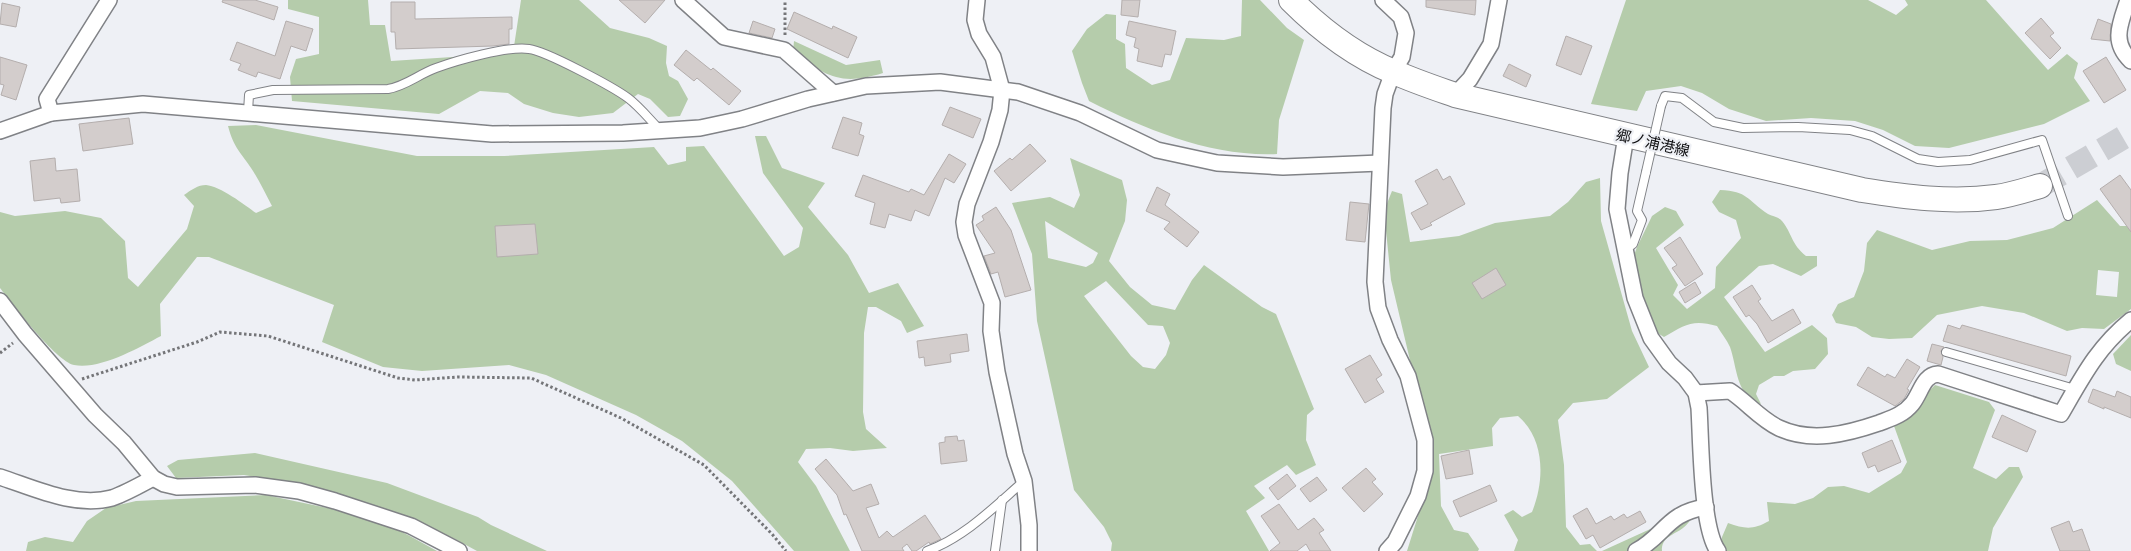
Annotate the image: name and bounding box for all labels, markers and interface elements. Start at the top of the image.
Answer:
street label: 郷ノ浦港線 [1614,124,1692,160]

